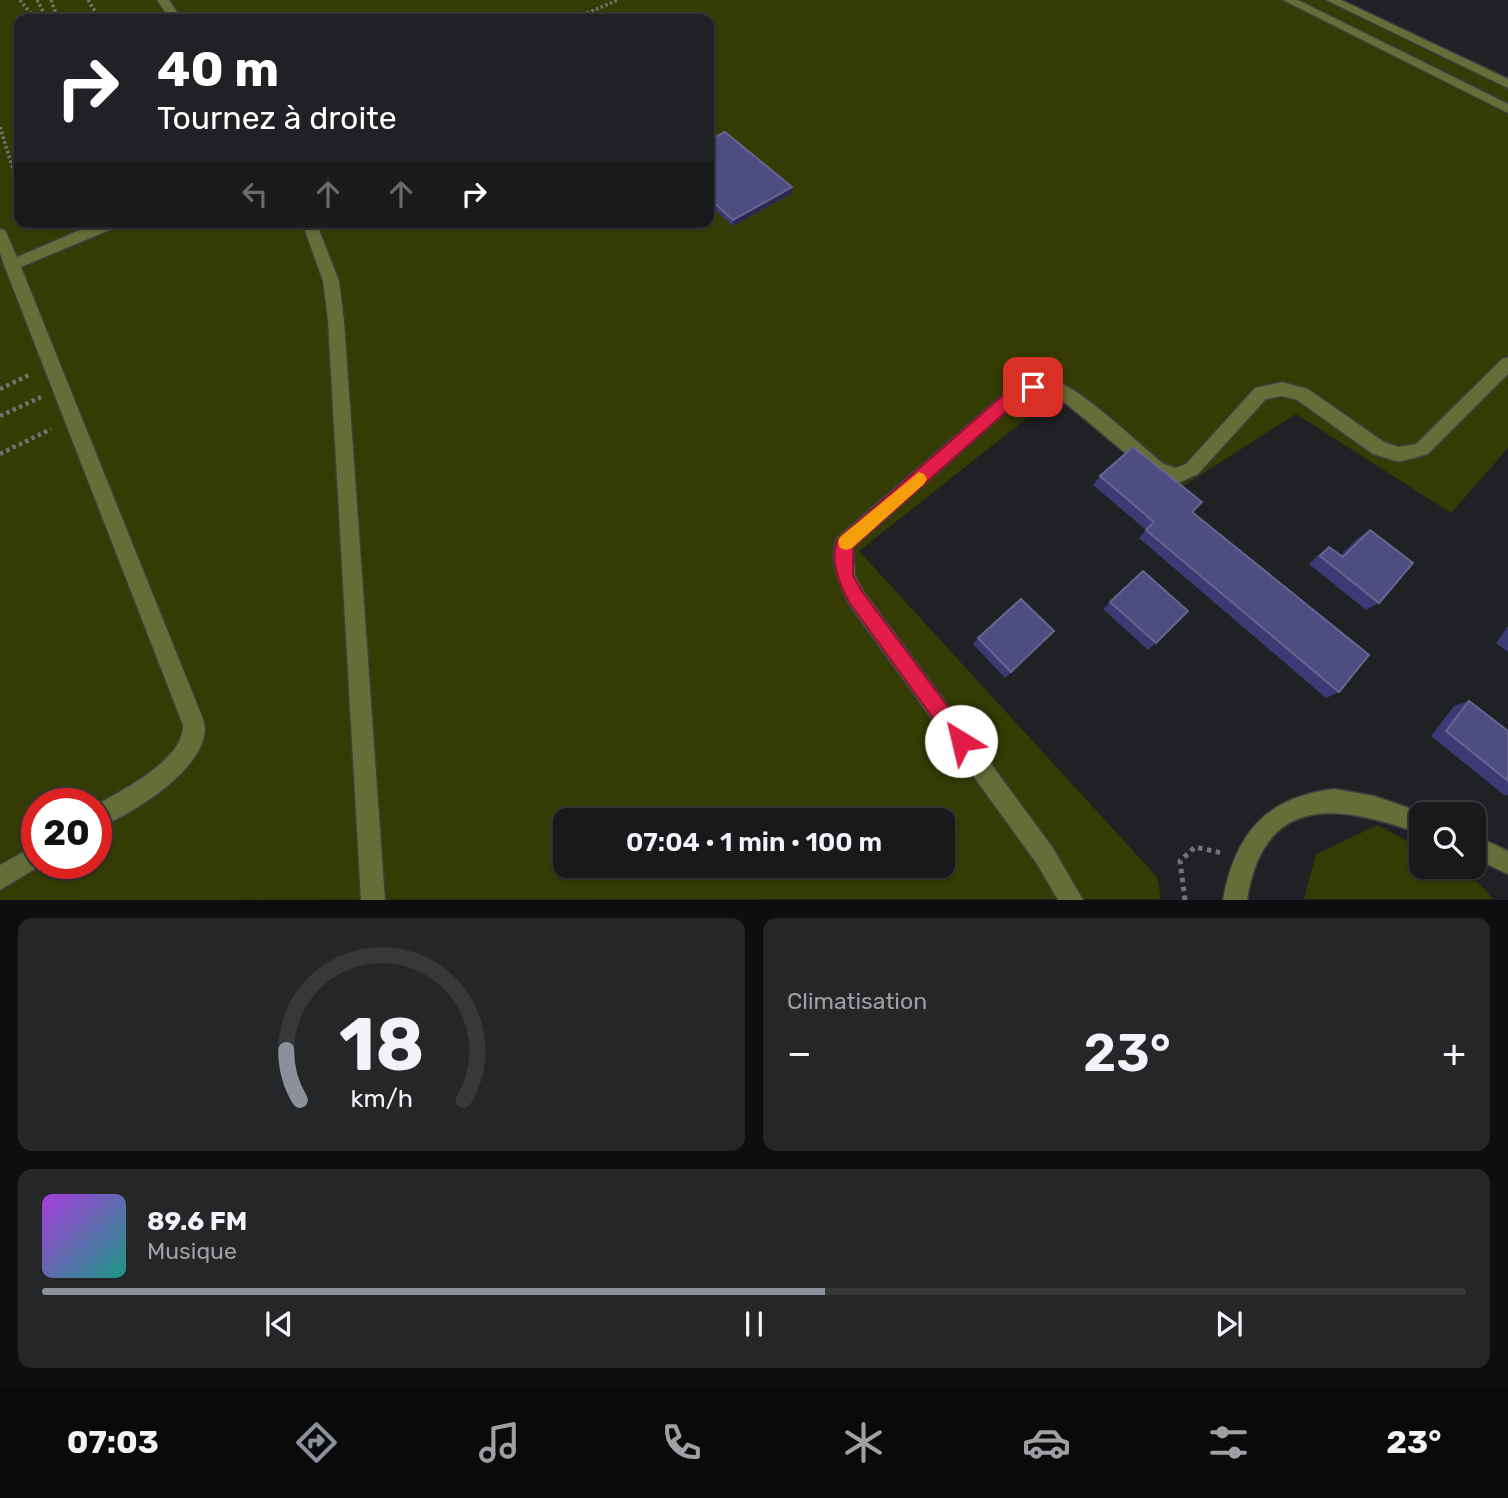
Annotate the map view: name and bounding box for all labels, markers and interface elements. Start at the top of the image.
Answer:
text: 40 m [157,40,279,98]
icon: right [42,42,133,133]
text: Tournez à droite [157,99,397,137]
icon: left [236,175,274,213]
icon: ahead [309,175,347,213]
icon: ahead [382,175,420,213]
icon: right [455,175,493,213]
pin [1003,357,1063,417]
icon: arrive [1014,368,1052,406]
position arrow [924,704,998,778]
speed limit sign: 20 [21,788,112,879]
map controls [1409,802,1486,879]
button: search [1409,802,1486,879]
text: 07:04 · 1 min · 100 m [626,827,882,858]
text: Climatisation [787,987,927,1015]
text: 18 [339,1003,424,1089]
text: 23° [1083,1022,1171,1084]
text: − [787,1030,812,1076]
text: + [1442,1030,1466,1076]
text: km/h [350,1084,413,1113]
text: 89.6 FM [147,1206,247,1237]
text: Musique [147,1237,237,1265]
icon: previous [260,1305,298,1343]
icon: pause [735,1305,773,1343]
icon: next [1210,1305,1248,1343]
icon: directions [292,1418,341,1467]
icon: music [475,1418,524,1467]
icon: phone [657,1418,706,1467]
icon: climate [839,1418,888,1467]
icon: car [1022,1418,1071,1467]
icon: filters [1204,1418,1253,1467]
text: 07:03 [67,1423,159,1461]
text: 23° [1386,1423,1441,1461]

